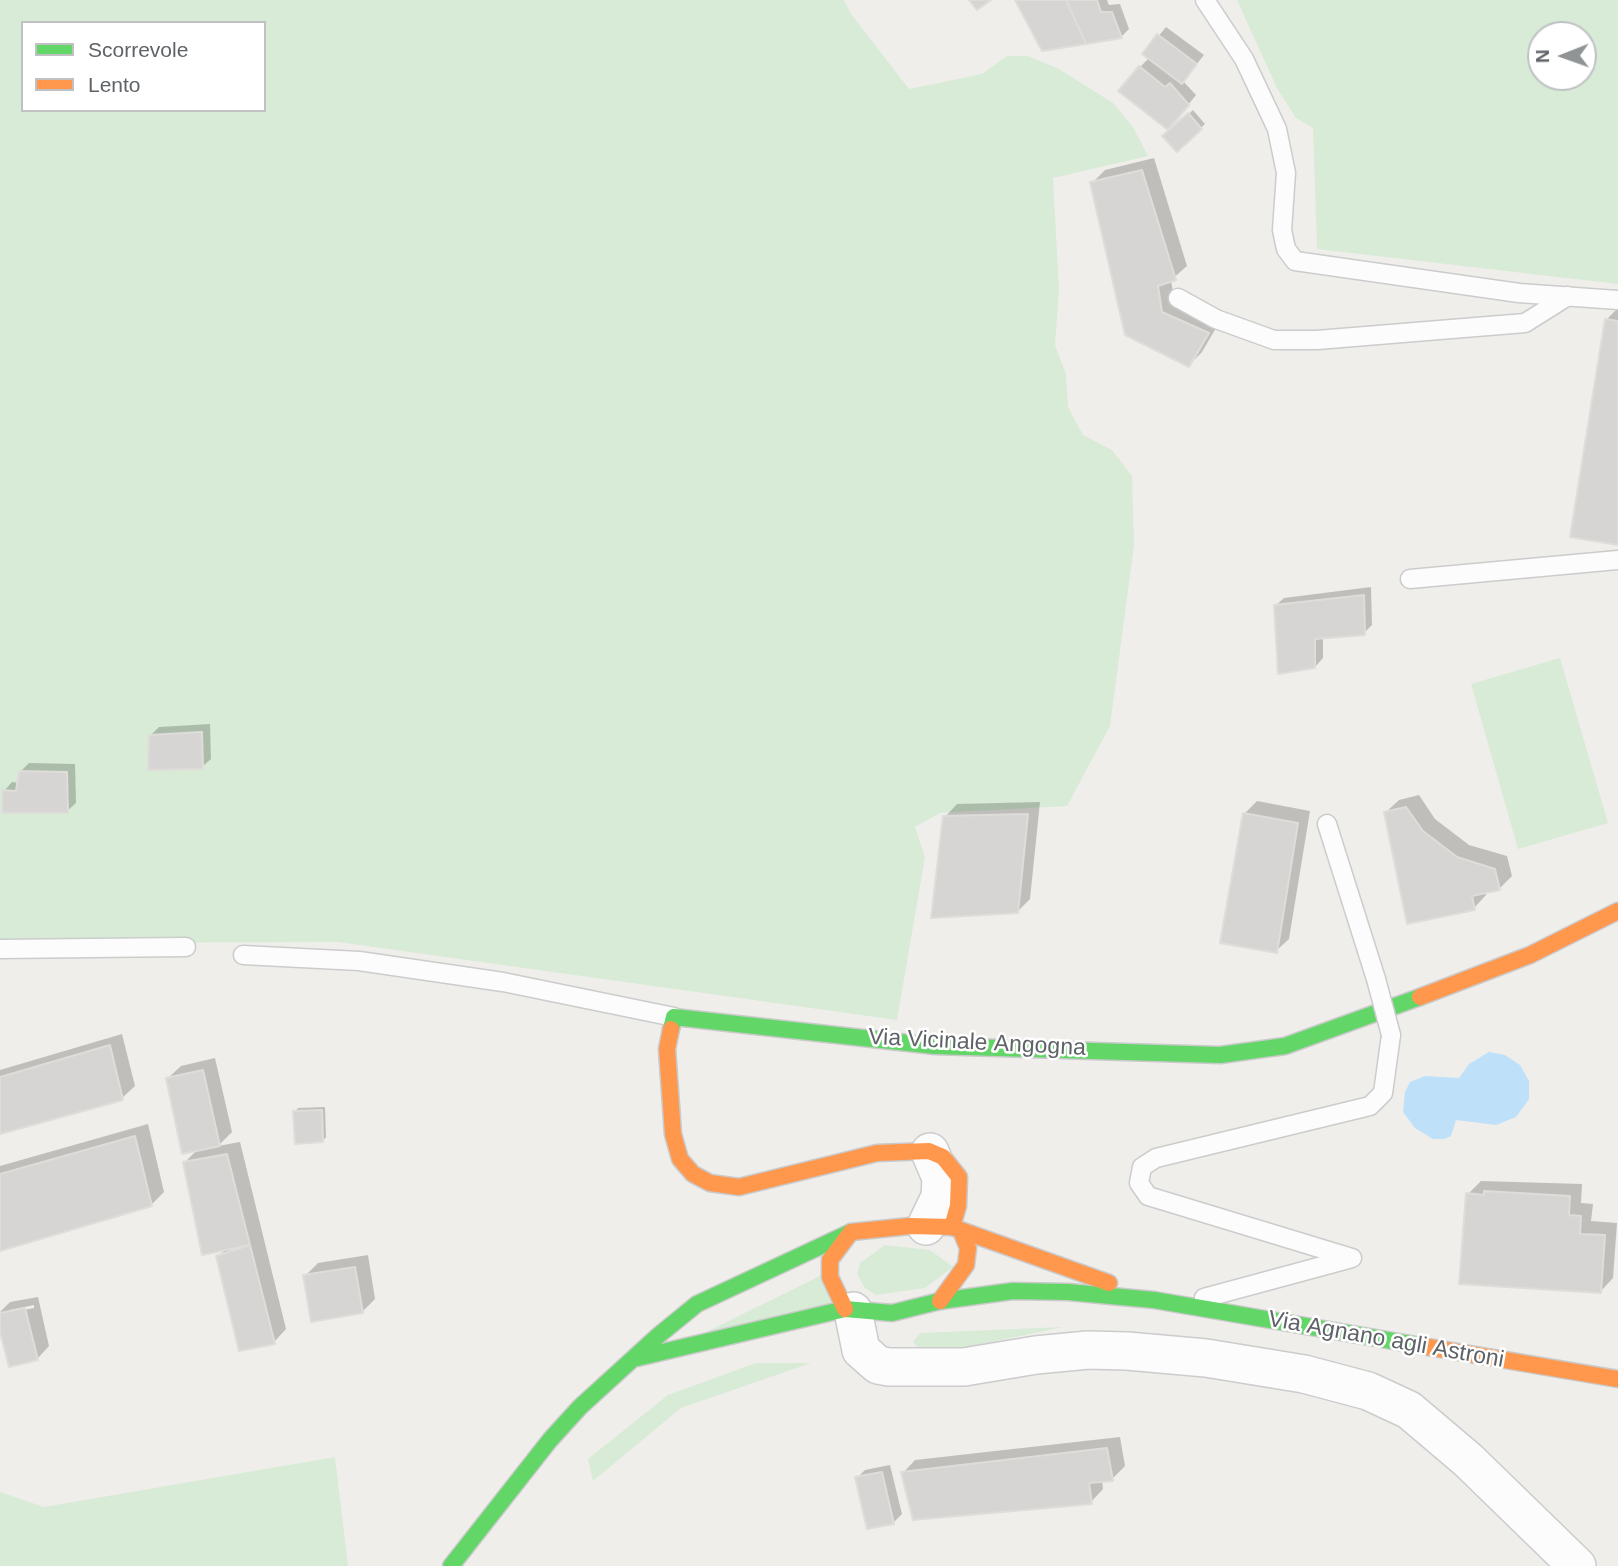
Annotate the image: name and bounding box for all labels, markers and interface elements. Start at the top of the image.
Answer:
legend [21,21,266,112]
north arrow [1527,21,1597,91]
text: Scorrevole [88,38,188,61]
text: N [1532,49,1553,63]
text: Lento [88,73,141,96]
street label: Via Vicinale Angogna [868,1024,1086,1062]
street label: Via Agnano agli Astroni [1266,1306,1506,1374]

